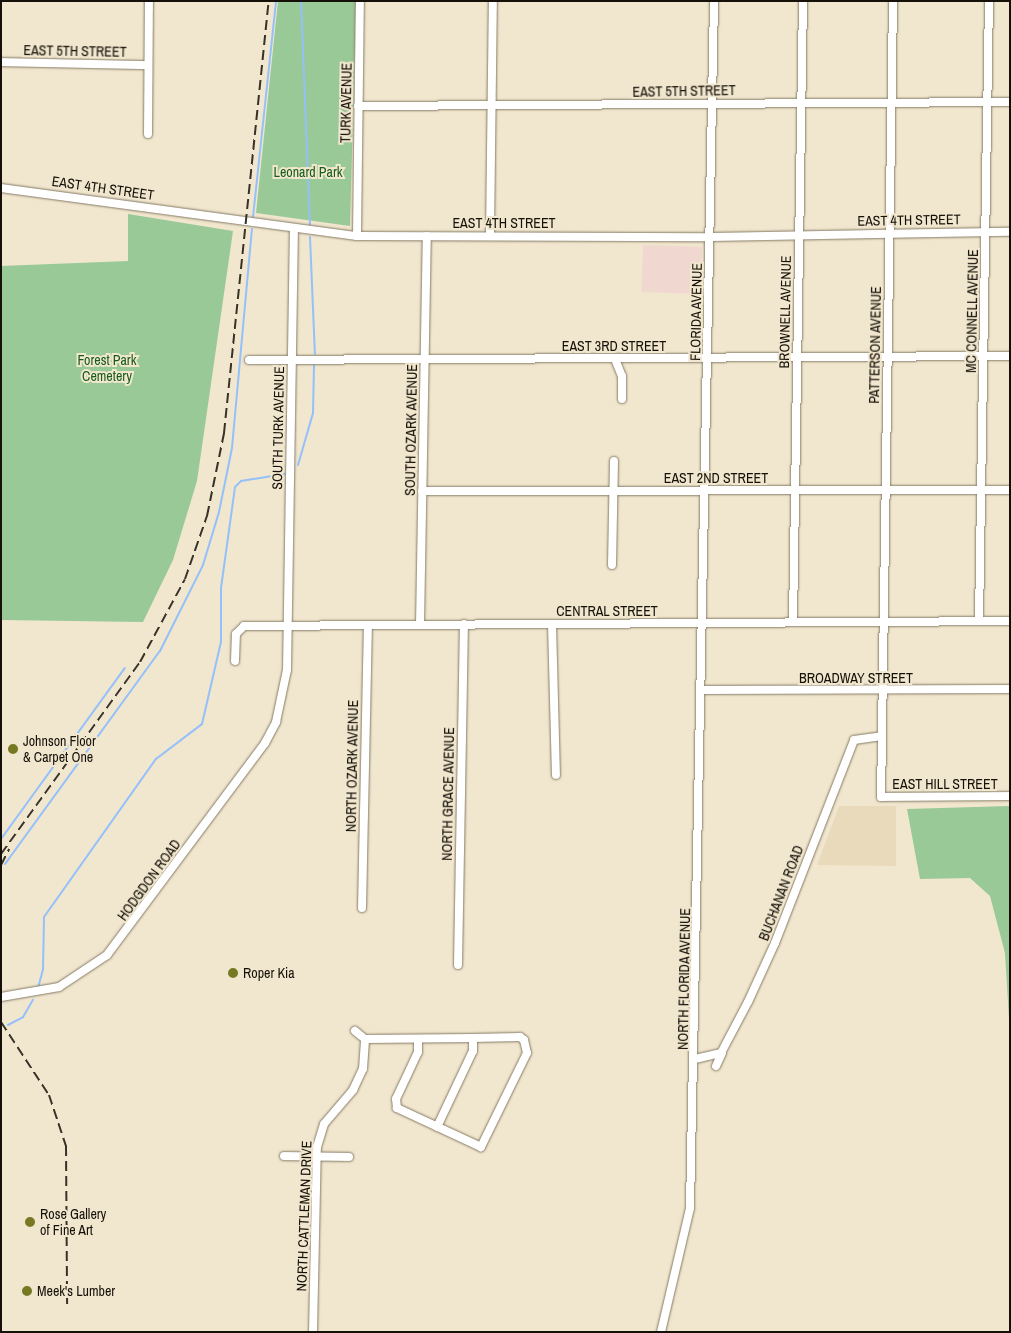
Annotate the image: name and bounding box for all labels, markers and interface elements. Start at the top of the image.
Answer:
street label: EAST 5TH STREET [23,42,127,60]
street label: TURK AVENUE [337,62,355,144]
street label: EAST 5TH STREET [632,82,736,100]
park label: Leonard Park [274,164,342,180]
street label: EAST 4TH STREET [51,172,155,204]
street label: EAST 4TH STREET [857,211,961,229]
street label: EAST 4TH STREET [452,215,556,231]
street label: MC CONNELL AVENUE [963,248,981,374]
street label: BROWNELL AVENUE [776,255,794,369]
street label: FLORIDA AVENUE [687,262,705,362]
street label: PATTERSON AVENUE [866,286,884,404]
street label: EAST 3RD STREET [562,338,666,354]
park label: Forest Park Cemetery [78,352,136,384]
street label: SOUTH OZARK AVENUE [401,364,421,496]
street label: SOUTH TURK AVENUE [269,366,287,490]
street label: EAST 2ND STREET [664,470,768,486]
street label: CENTRAL STREET [556,603,658,619]
street label: BROADWAY STREET [799,670,913,686]
street label: NORTH OZARK AVENUE [342,699,362,833]
street label: NORTH GRACE AVENUE [438,727,458,861]
place label: Johnson Floor & Carpet One [23,733,96,766]
marker: Johnson Floor & Carpet One [7,743,19,755]
street label: EAST HILL STREET [892,776,998,792]
street label: HODGDON ROAD [114,836,184,924]
street label: BUCHANAN ROAD [755,843,807,943]
street label: NORTH FLORIDA AVENUE [674,907,694,1051]
place label: Roper Kia [243,965,295,981]
marker: Roper Kia [227,967,239,979]
street label: NORTH CATTLEMAN DRIVE [293,1140,315,1292]
place label: Rose Gallery of Fine Art [40,1206,106,1238]
marker: Rose Gallery of Fine Art [24,1216,36,1228]
place label: Meek's Lumber [37,1283,115,1299]
marker: Meek's Lumber [21,1285,33,1297]

